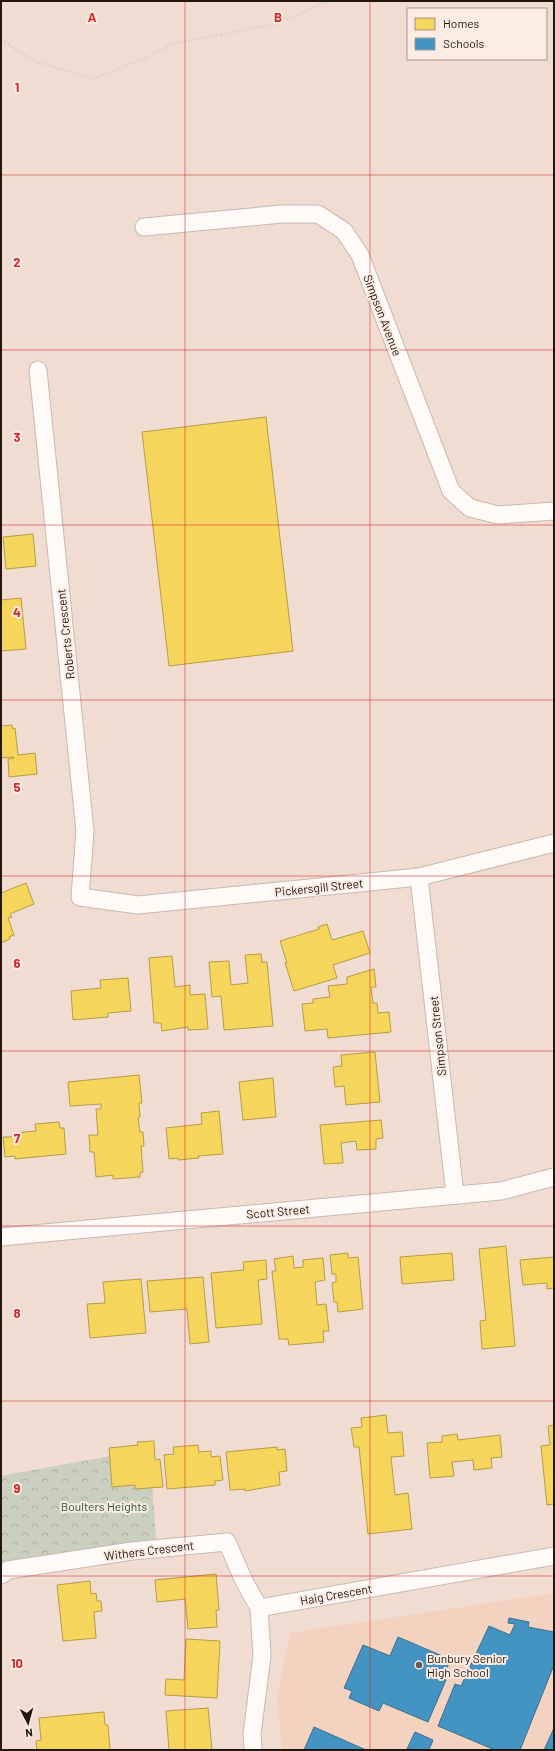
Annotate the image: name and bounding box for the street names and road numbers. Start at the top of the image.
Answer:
street label: Simpson Avenue [361,272,405,358]
street label: Roberts Crescent [53,588,77,680]
street label: Pickersgill Street [274,875,364,899]
street label: Simpson Street [426,995,448,1077]
street label: Scott Street [246,1201,310,1221]
street label: Withers Crescent [103,1538,195,1562]
street label: Haig Crescent [299,1581,373,1607]

